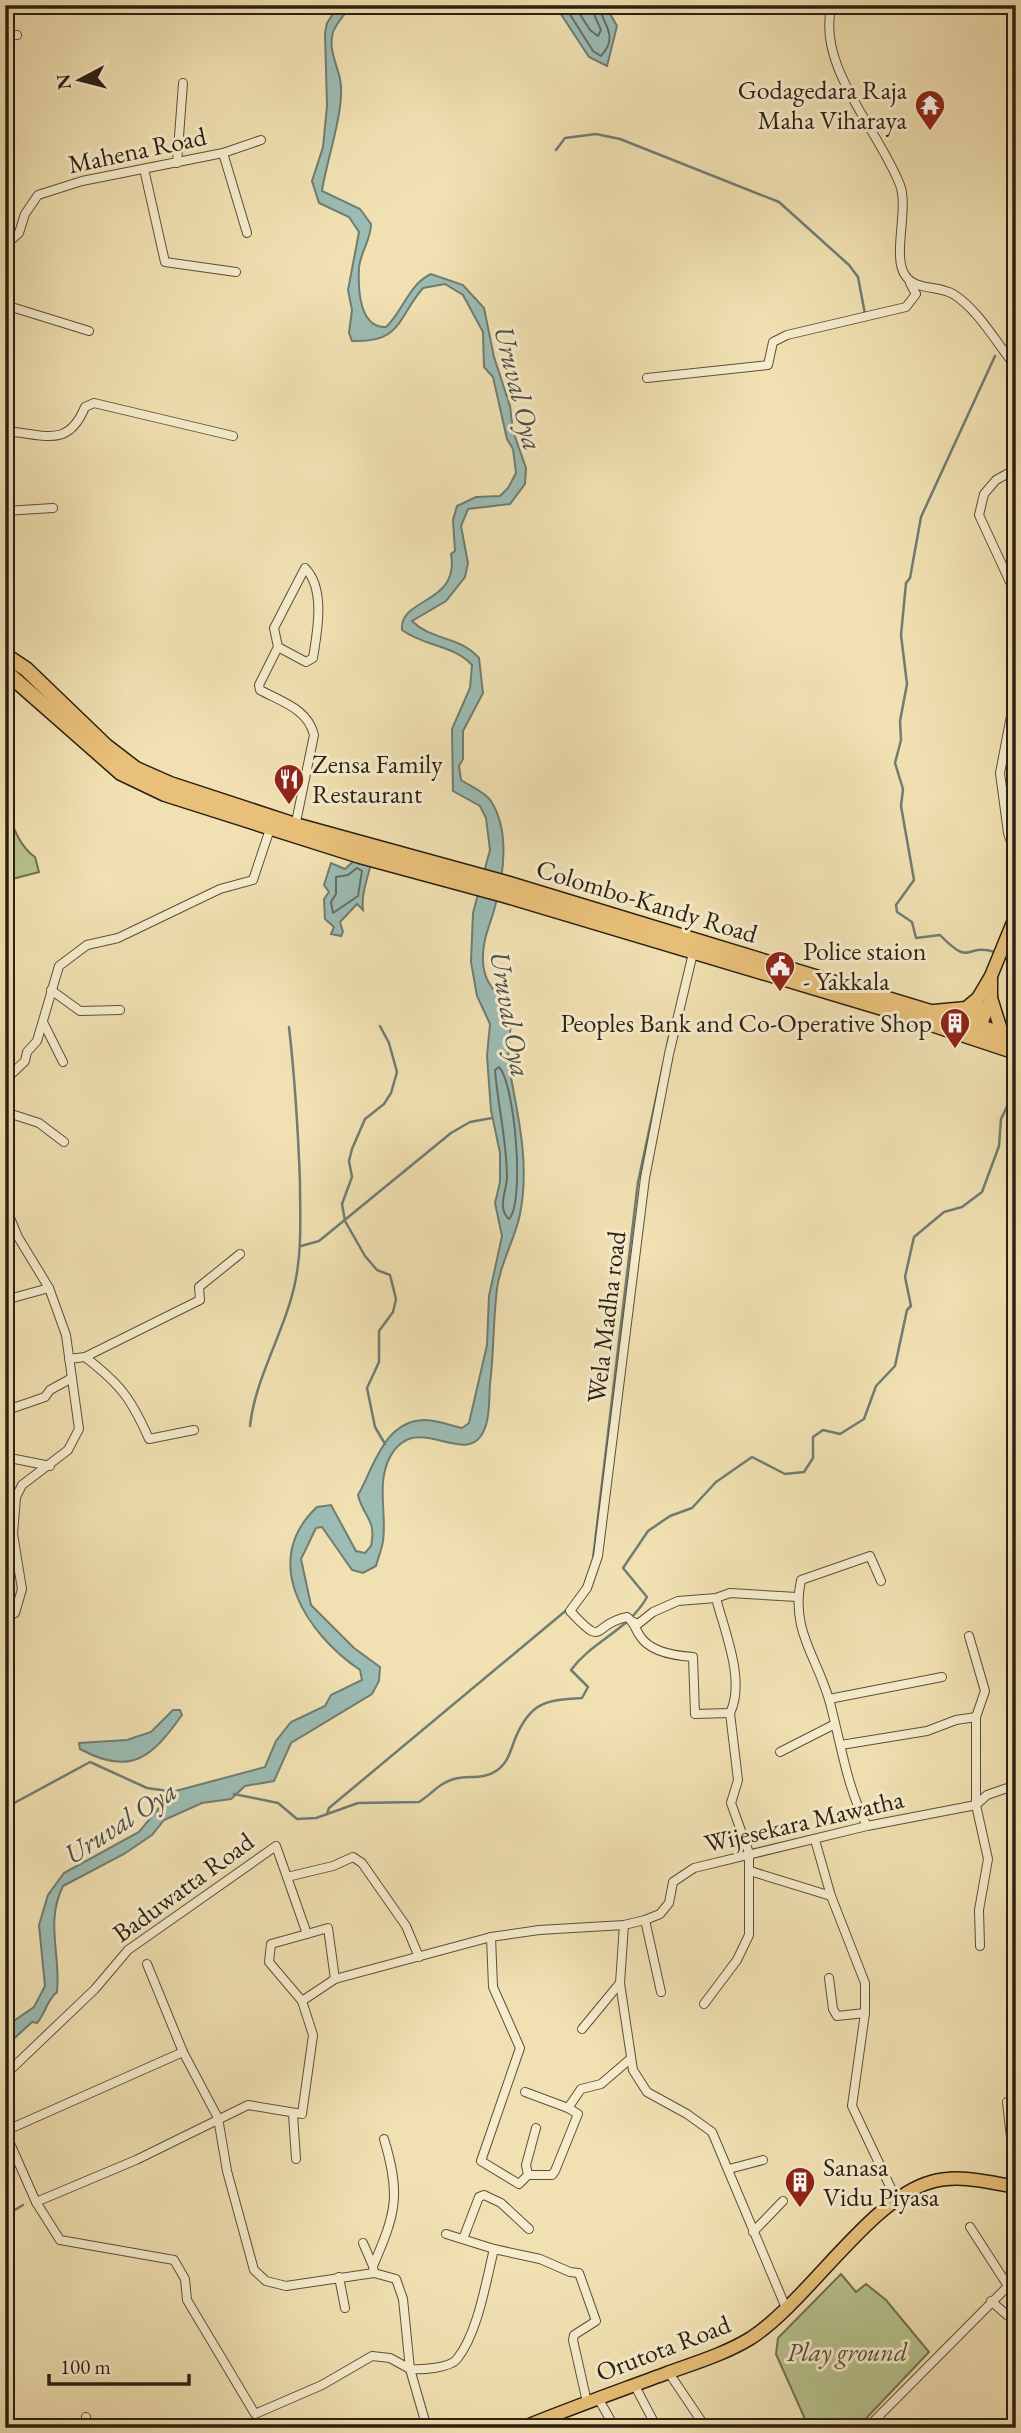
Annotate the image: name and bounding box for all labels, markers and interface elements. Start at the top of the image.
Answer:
north arrow [46,46,116,116]
text: N [50,72,77,91]
place label: Godagedara Raja Maha Viharaya [738,73,908,137]
temple icon: Godagedara Raja Maha Viharaya [913,88,947,132]
street label: Mahena Road [65,119,210,181]
water label: Uruval Oya [486,322,552,454]
place label: Zensa Family Restaurant [312,747,443,811]
restaurant icon: Zensa Family Restaurant [272,762,306,806]
street label: Colombo-Kandy Road [532,851,763,951]
place label: Police staion - Yakkala [803,934,927,998]
water label: Uruval Oya [482,948,540,1080]
public building icon: Police staion - Yakkala [763,949,797,993]
place label: Peoples Bank and Co-Operative Shop [560,1006,932,1040]
building icon: Peoples Bank and Co-Operative Shop [938,1006,972,1050]
street label: Wela Madha road [579,1228,634,1405]
water label: Uruval Oya [57,1772,183,1872]
street label: Wijesekara Mawatha [701,1781,908,1860]
street label: Baduwatta Road [106,1824,261,1950]
place label: Sanasa Vidu Piyasa [823,2150,940,2214]
building icon: Sanasa Vidu Piyasa [783,2165,817,2209]
street label: Orutota Road [591,2306,736,2389]
park label: Play ground [787,2335,908,2369]
scale bar [49,2342,189,2386]
text: 100 m [60,2353,111,2380]

